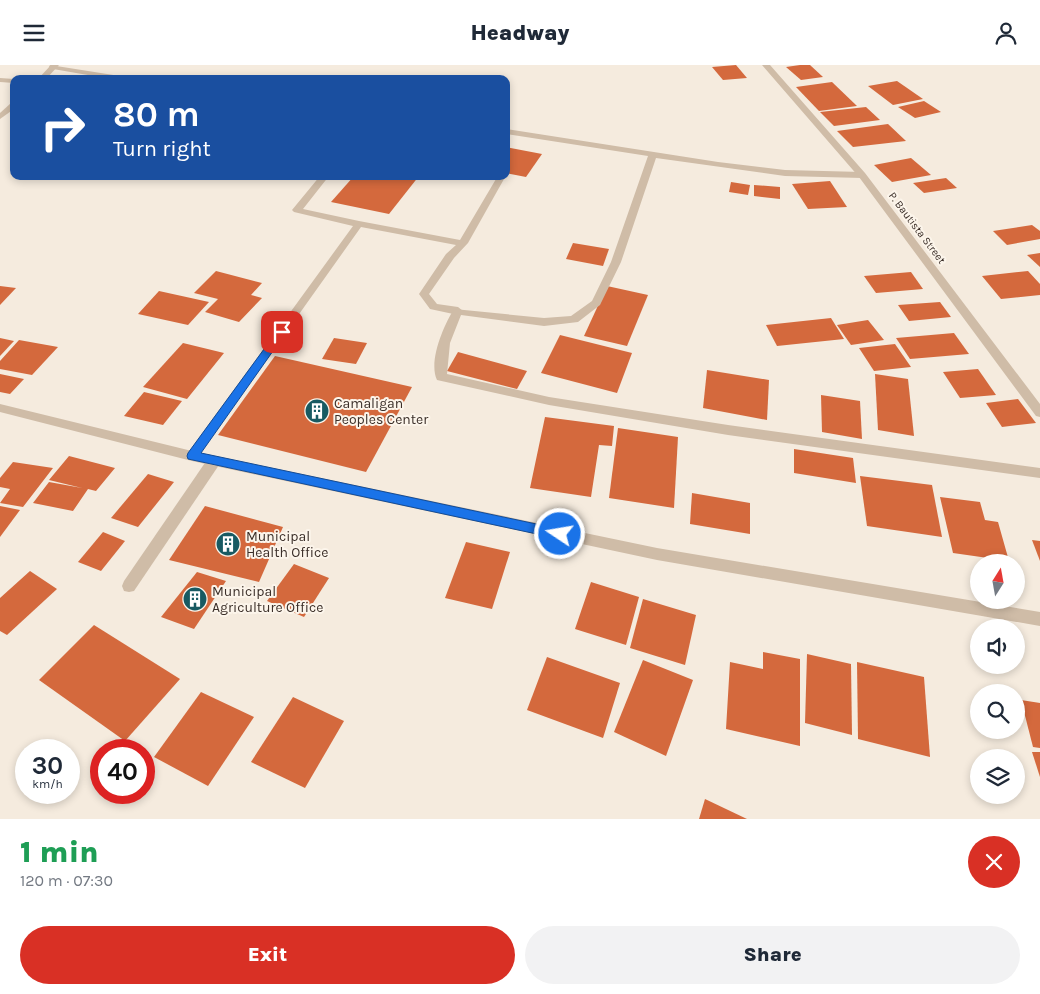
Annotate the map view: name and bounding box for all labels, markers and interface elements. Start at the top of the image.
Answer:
icon: menu [20,19,48,47]
icon: person [992,19,1020,47]
text: Headway [470,20,570,46]
text: 80 m [113,94,200,135]
icon: right [30,95,95,160]
text: Turn right [113,136,211,162]
street label: P. Bautista Street [886,190,948,266]
pin [261,311,303,353]
icon: arrive [268,318,296,346]
place label: Camaligan Peoples Center [334,395,429,428]
building icon: Camaligan Peoples Center [304,398,330,424]
position arrow [533,507,585,559]
place label: Municipal Health Office [246,528,328,561]
building icon: Municipal Health Office [215,531,241,557]
north arrow [970,554,1025,609]
map controls [970,554,1025,804]
place label: Municipal Agriculture Office [212,583,323,616]
building icon: Municipal Agriculture Office [182,586,208,612]
button: sound [970,619,1025,674]
button: search [970,684,1025,739]
speed limit sign: 40 [90,739,155,804]
button: layers [970,749,1025,804]
text: 30 [32,751,63,780]
text: km/h [32,777,63,791]
text: 1 min [20,834,99,870]
button: close [968,836,1020,888]
text: 120 m · 07:30 [20,871,113,890]
button: Exit [20,926,515,984]
button: Share [525,926,1020,984]

